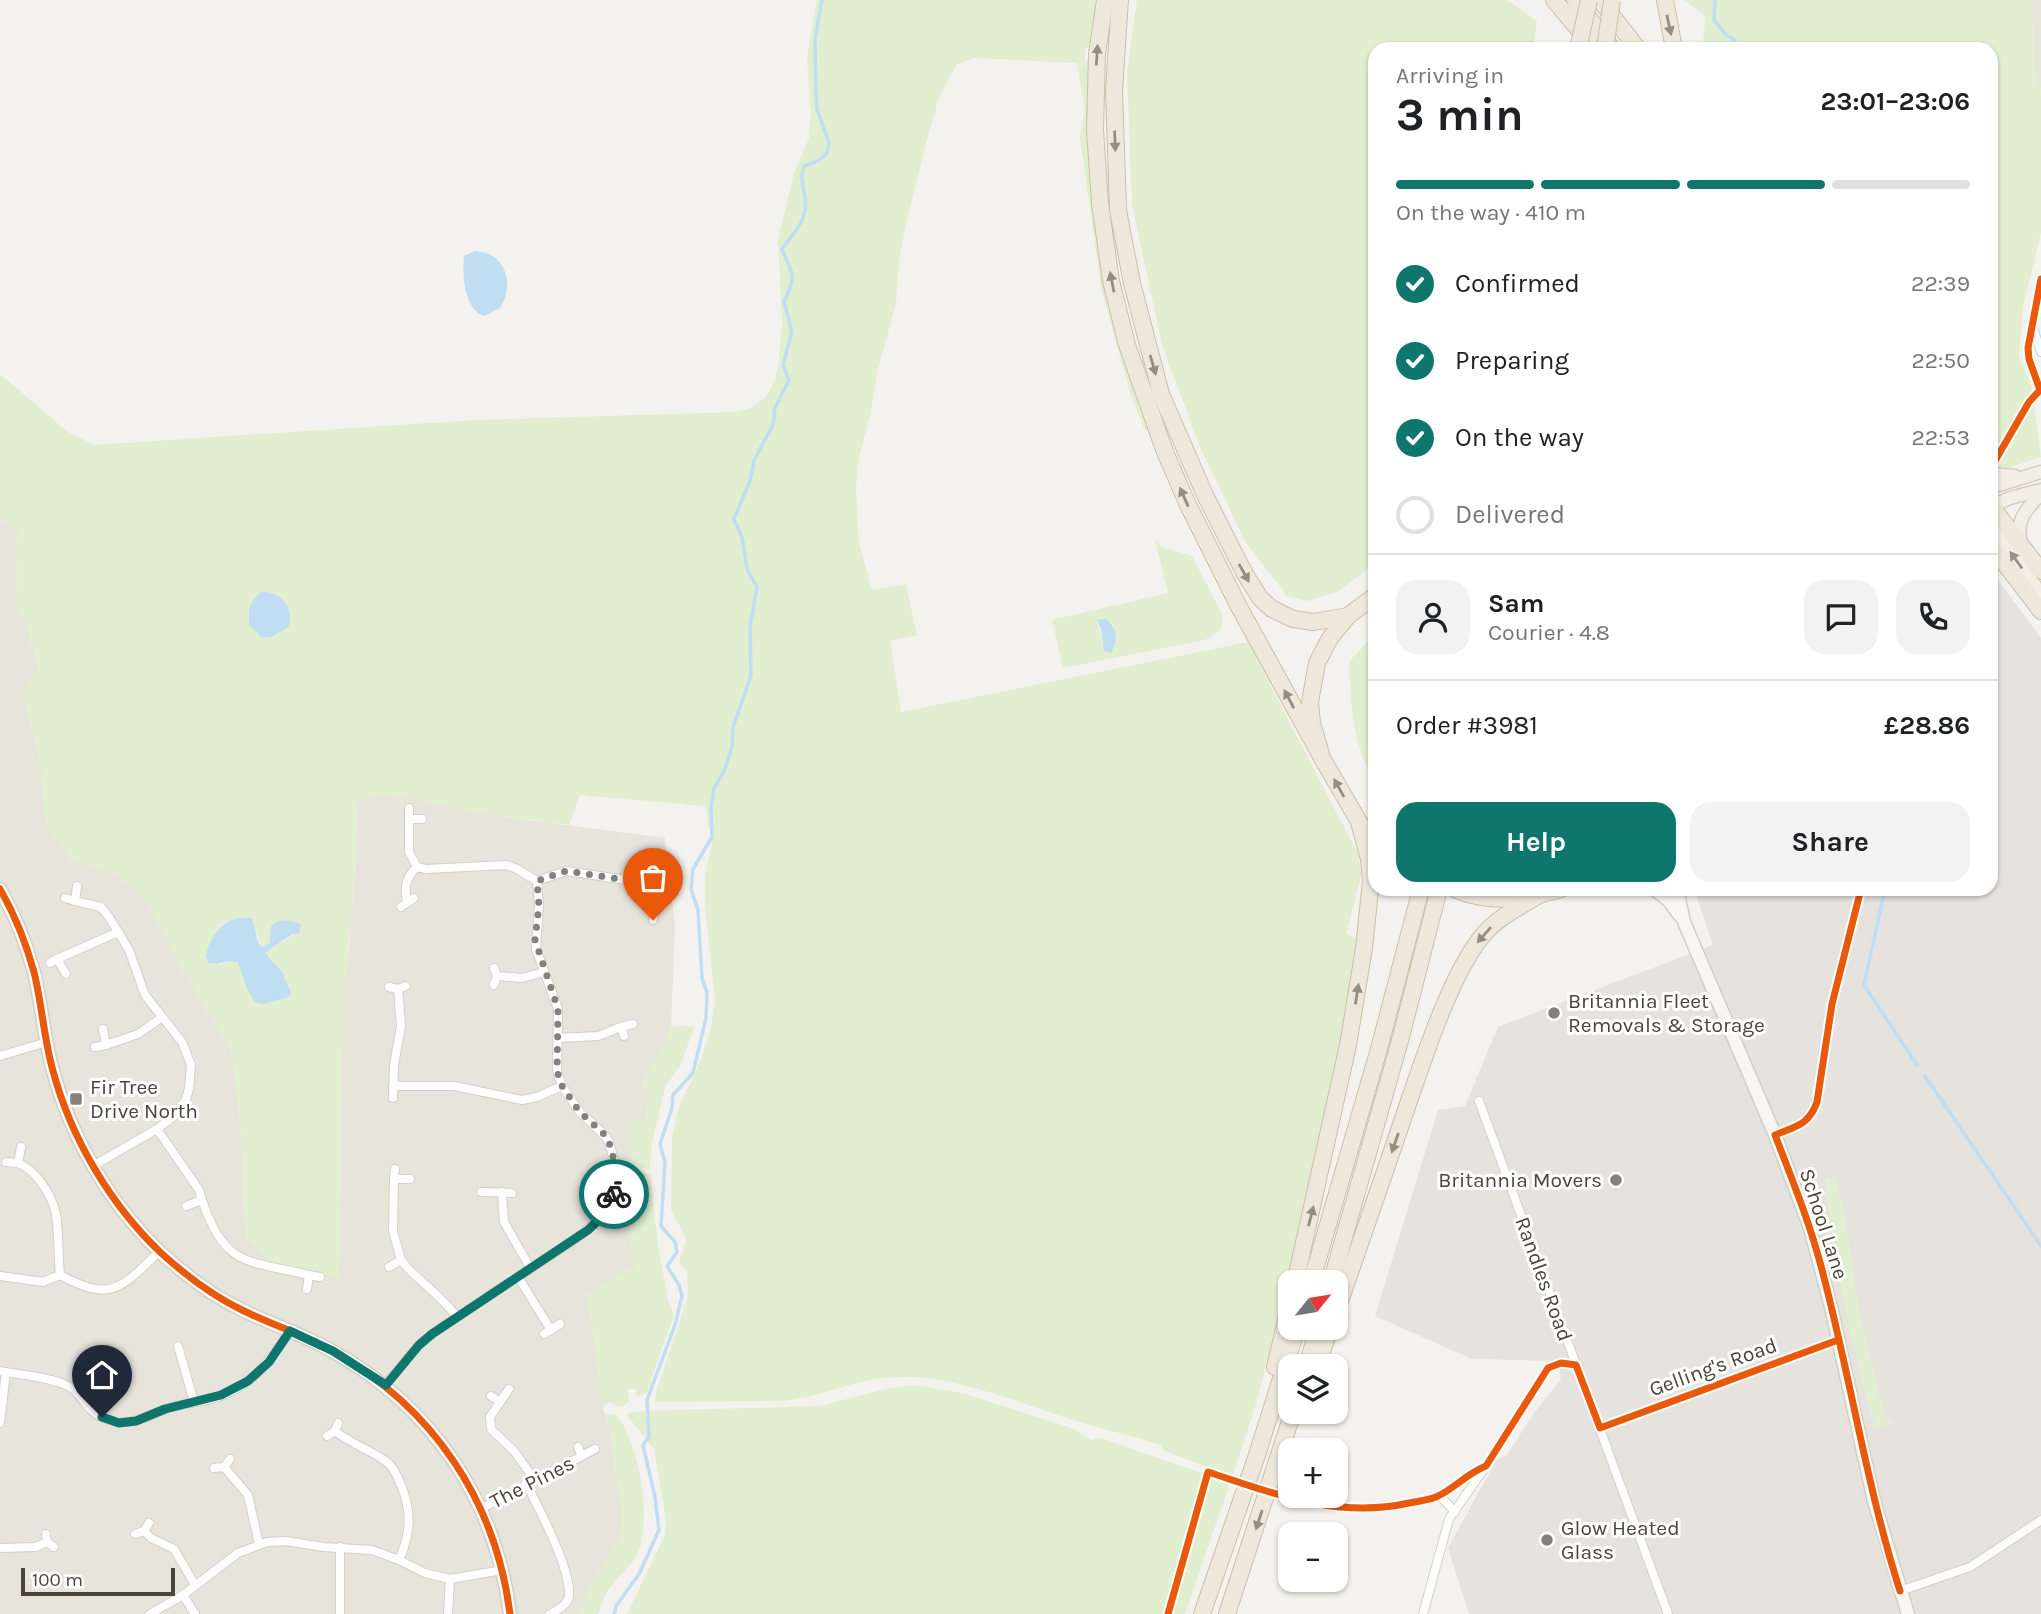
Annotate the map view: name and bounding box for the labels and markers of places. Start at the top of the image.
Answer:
pin [623,848,683,920]
place label: Britannia Fleet Removals & Storage [1568,989,1765,1037]
marker: Britannia Fleet Removals & Storage [1546,1005,1562,1021]
place label: Fir Tree Drive North [90,1075,198,1123]
marker: Fir Tree Drive North [68,1091,84,1107]
place label: Britannia Movers [1438,1168,1602,1192]
marker: Britannia Movers [1608,1172,1624,1188]
pin [72,1345,132,1417]
place label: Glow Heated Glass [1561,1516,1680,1564]
marker: Glow Heated Glass [1539,1532,1555,1548]

